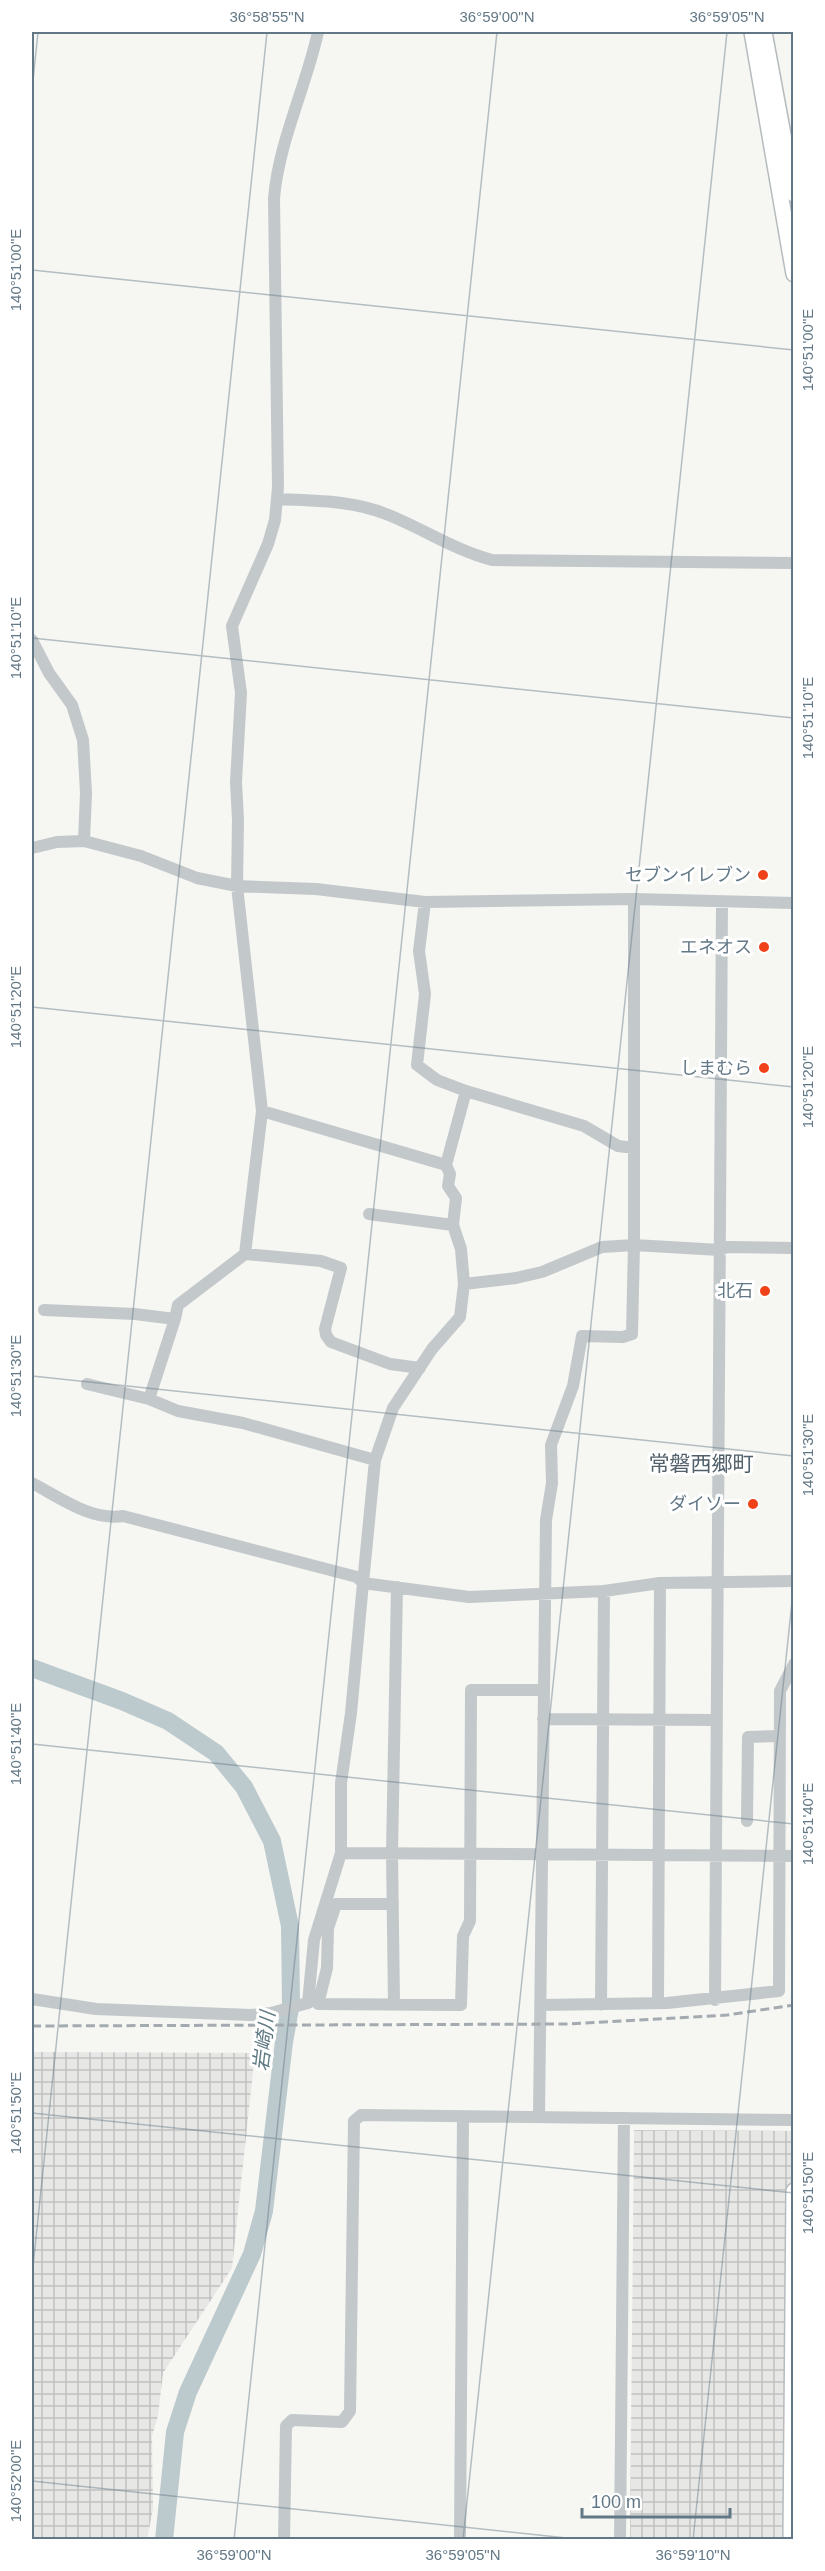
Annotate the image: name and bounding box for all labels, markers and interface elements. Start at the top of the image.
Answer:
text: 36°58'55"N [229,8,305,25]
text: 36°59'00"N [459,8,535,25]
text: 36°59'05"N [689,8,765,25]
text: 140°51'00"E [7,229,24,311]
text: 140°51'00"E [799,309,816,391]
text: 140°51'10"E [7,597,24,679]
text: 140°51'10"E [799,677,816,759]
place label: セブンイレブン [625,865,751,885]
marker: セブンイレブン [756,868,770,882]
place label: エネオス [680,937,752,957]
marker: エネオス [757,940,771,954]
text: 140°51'20"E [7,966,24,1048]
text: 140°51'20"E [799,1046,816,1128]
place label: しまむら [680,1058,752,1078]
marker: しまむら [757,1061,771,1075]
place label: 北石 [717,1281,753,1301]
marker: 北石 [758,1284,772,1298]
text: 140°51'30"E [7,1335,24,1417]
text: 140°51'30"E [799,1414,816,1496]
district label: 常磐西郷町 [649,1452,754,1475]
place label: ダイソー [669,1494,741,1514]
marker: ダイソー [746,1497,760,1511]
text: 140°51'40"E [7,1703,24,1785]
text: 140°51'40"E [799,1783,816,1865]
water label: 岩崎川 [249,2008,279,2072]
text: 140°51'50"E [7,2072,24,2154]
text: 140°51'50"E [799,2152,816,2234]
text: 140°52'00"E [7,2440,24,2522]
scale bar [582,2481,730,2519]
text: 100 m [591,2492,641,2512]
text: 36°59'00"N [196,2546,272,2563]
text: 36°59'05"N [425,2546,501,2563]
text: 36°59'10"N [655,2546,731,2563]

